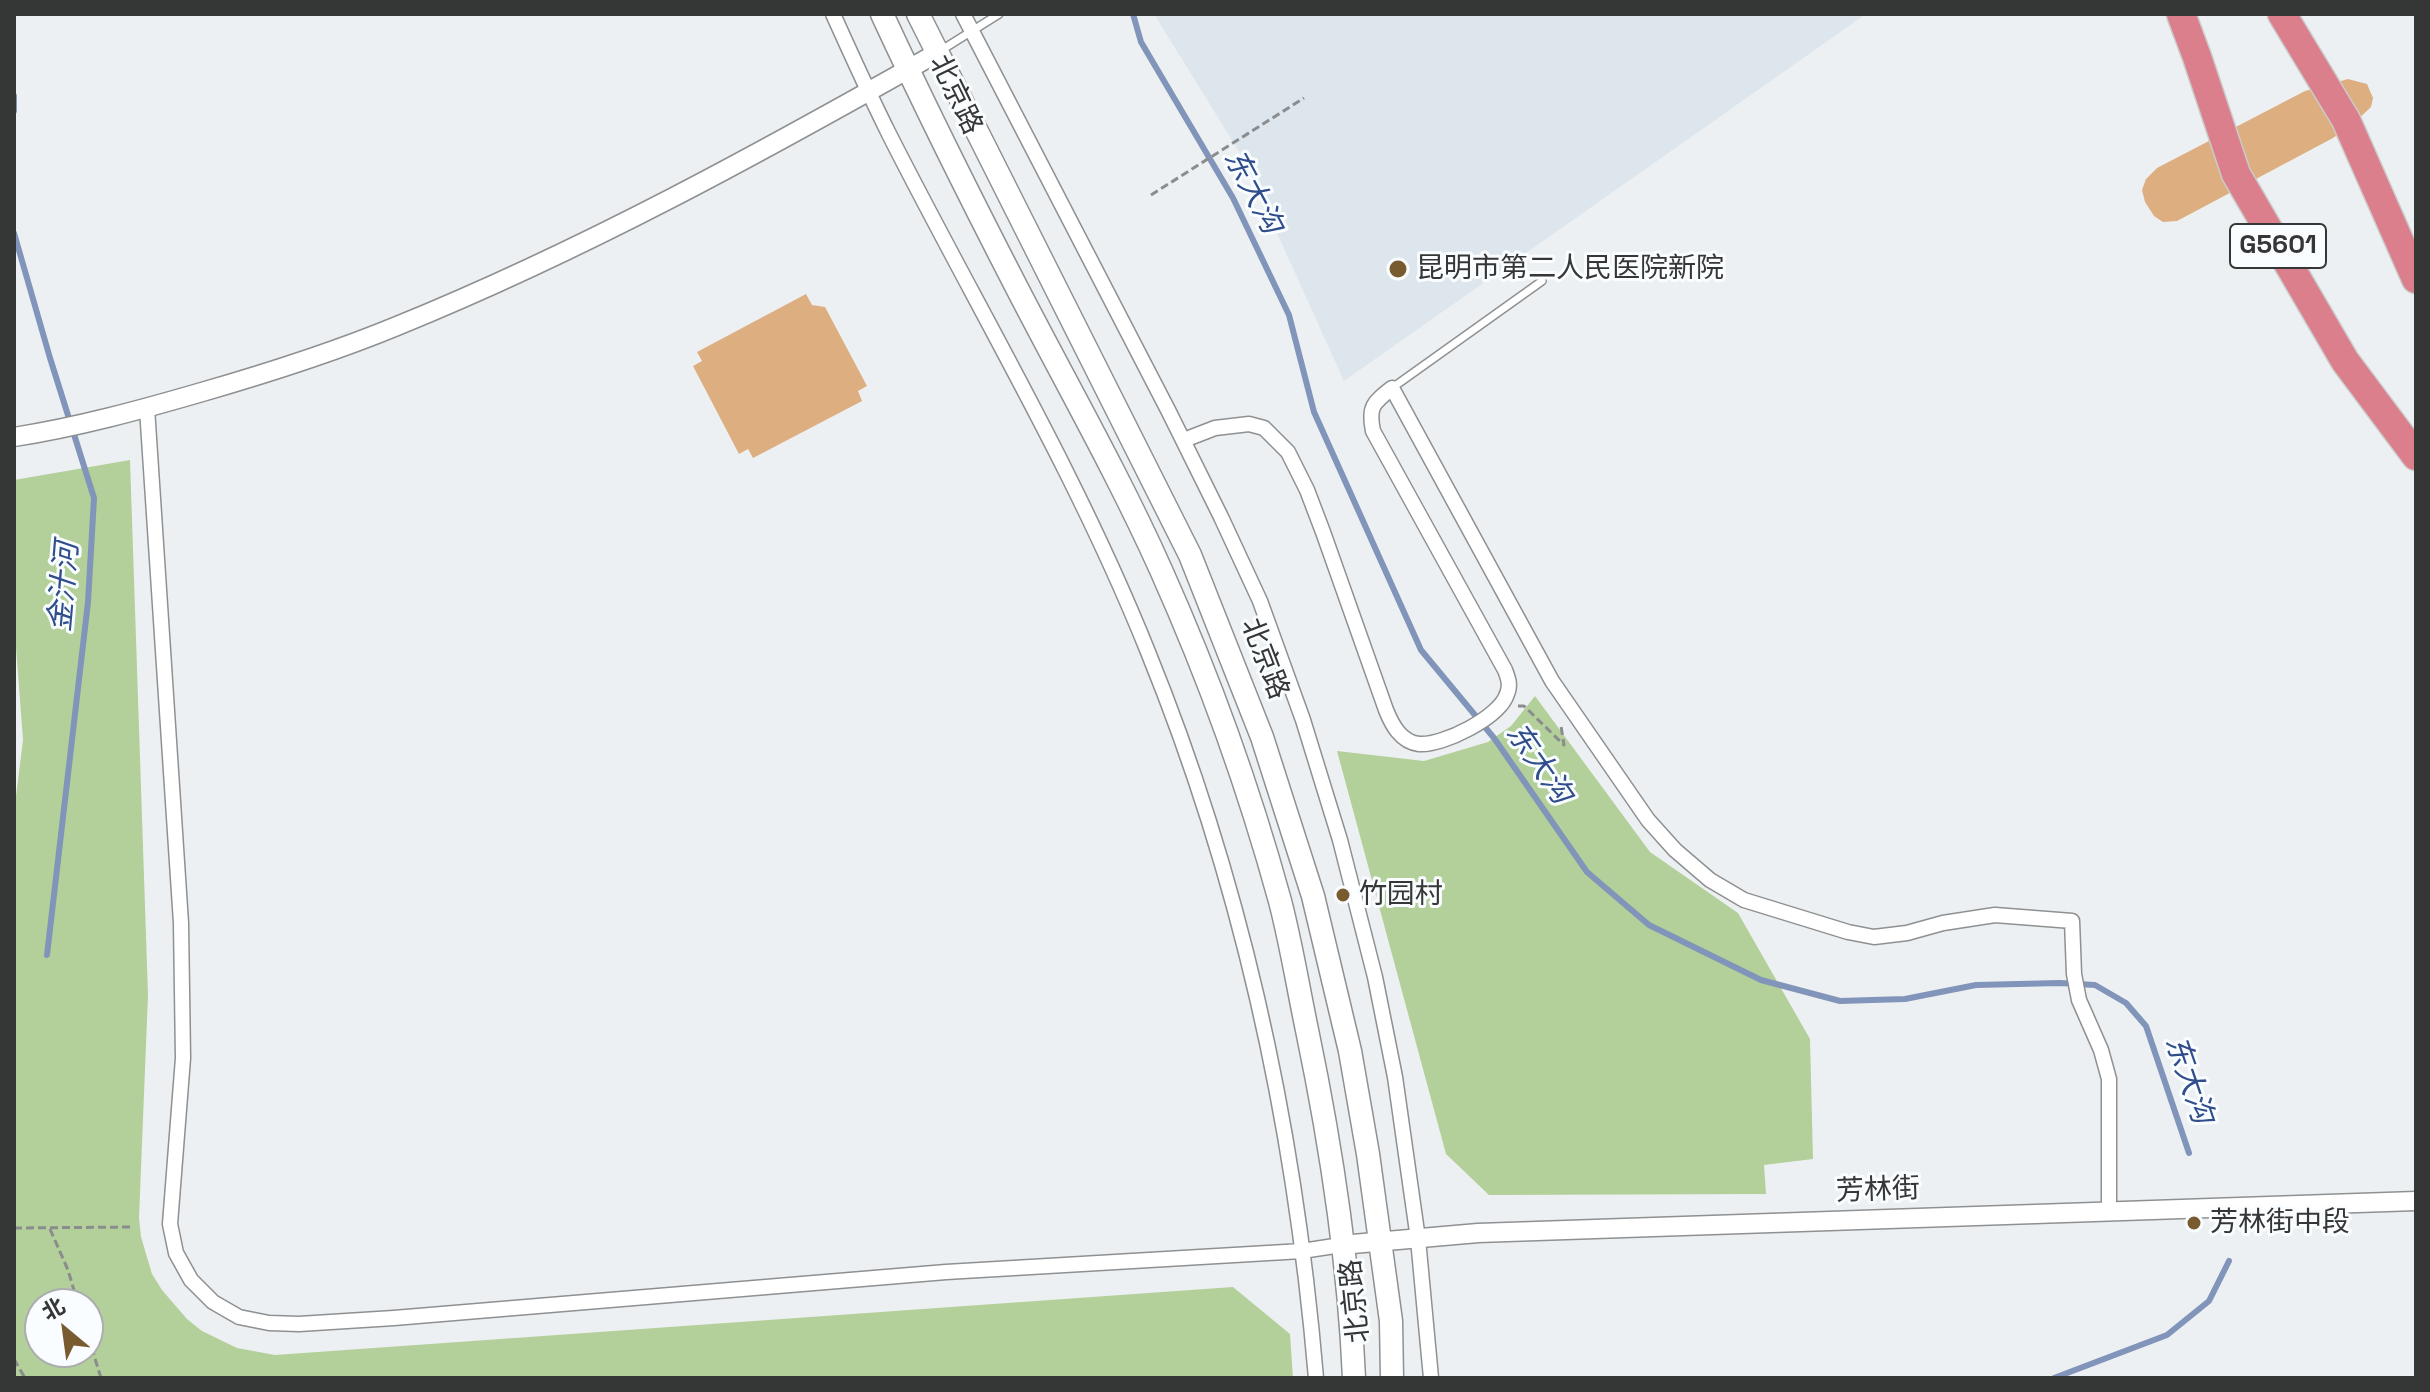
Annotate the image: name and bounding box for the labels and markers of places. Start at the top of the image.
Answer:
place label: 昆明市第二人民医院新院 [1416,252,1724,286]
marker: 昆明市第二人民医院新院 [1387,258,1409,280]
place label: 竹园村 [1359,878,1443,912]
marker: 竹园村 [1334,886,1352,904]
place label: 芳林街中段 [2210,1206,2350,1240]
marker: 芳林街中段 [2185,1214,2203,1232]

